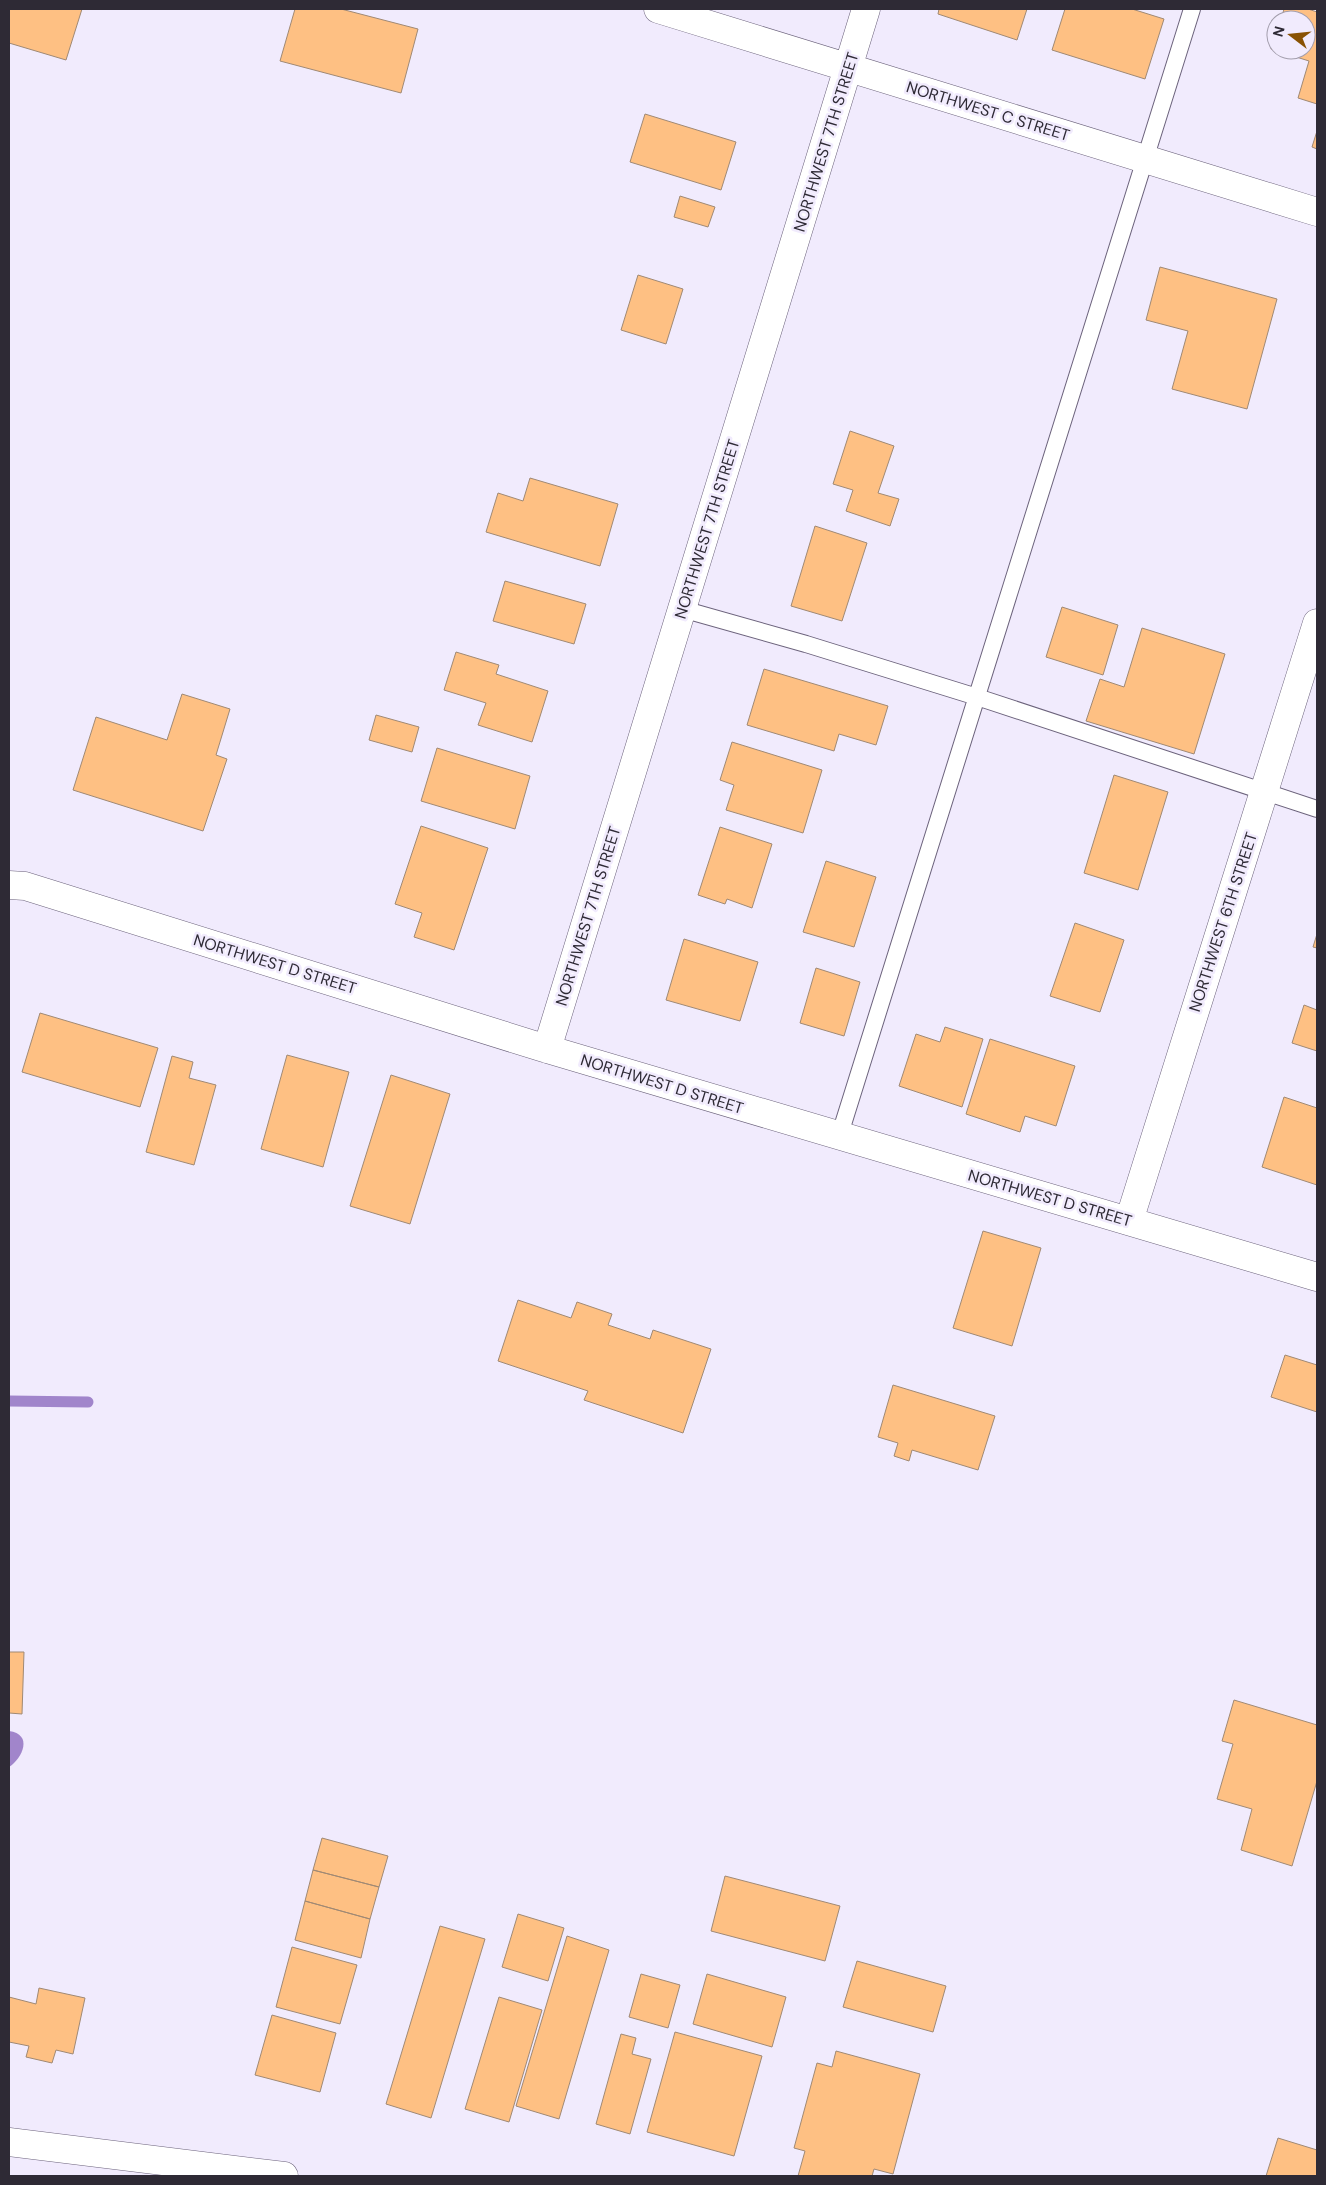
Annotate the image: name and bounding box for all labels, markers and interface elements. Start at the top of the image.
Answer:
north arrow [1266,10,1316,60]
text: N [1268,24,1289,39]
street label: NORTHWEST 7TH STREET [789,50,863,234]
street label: NORTHWEST C STREET [904,76,1072,146]
street label: NORTHWEST 7TH STREET [670,437,744,621]
street label: NORTHWEST 7TH STREET [551,824,625,1008]
street label: NORTHWEST 6TH STREET [1184,829,1262,1015]
street label: NORTHWEST D STREET [191,929,359,999]
street label: NORTHWEST D STREET [578,1049,746,1119]
street label: NORTHWEST D STREET [966,1165,1134,1231]

